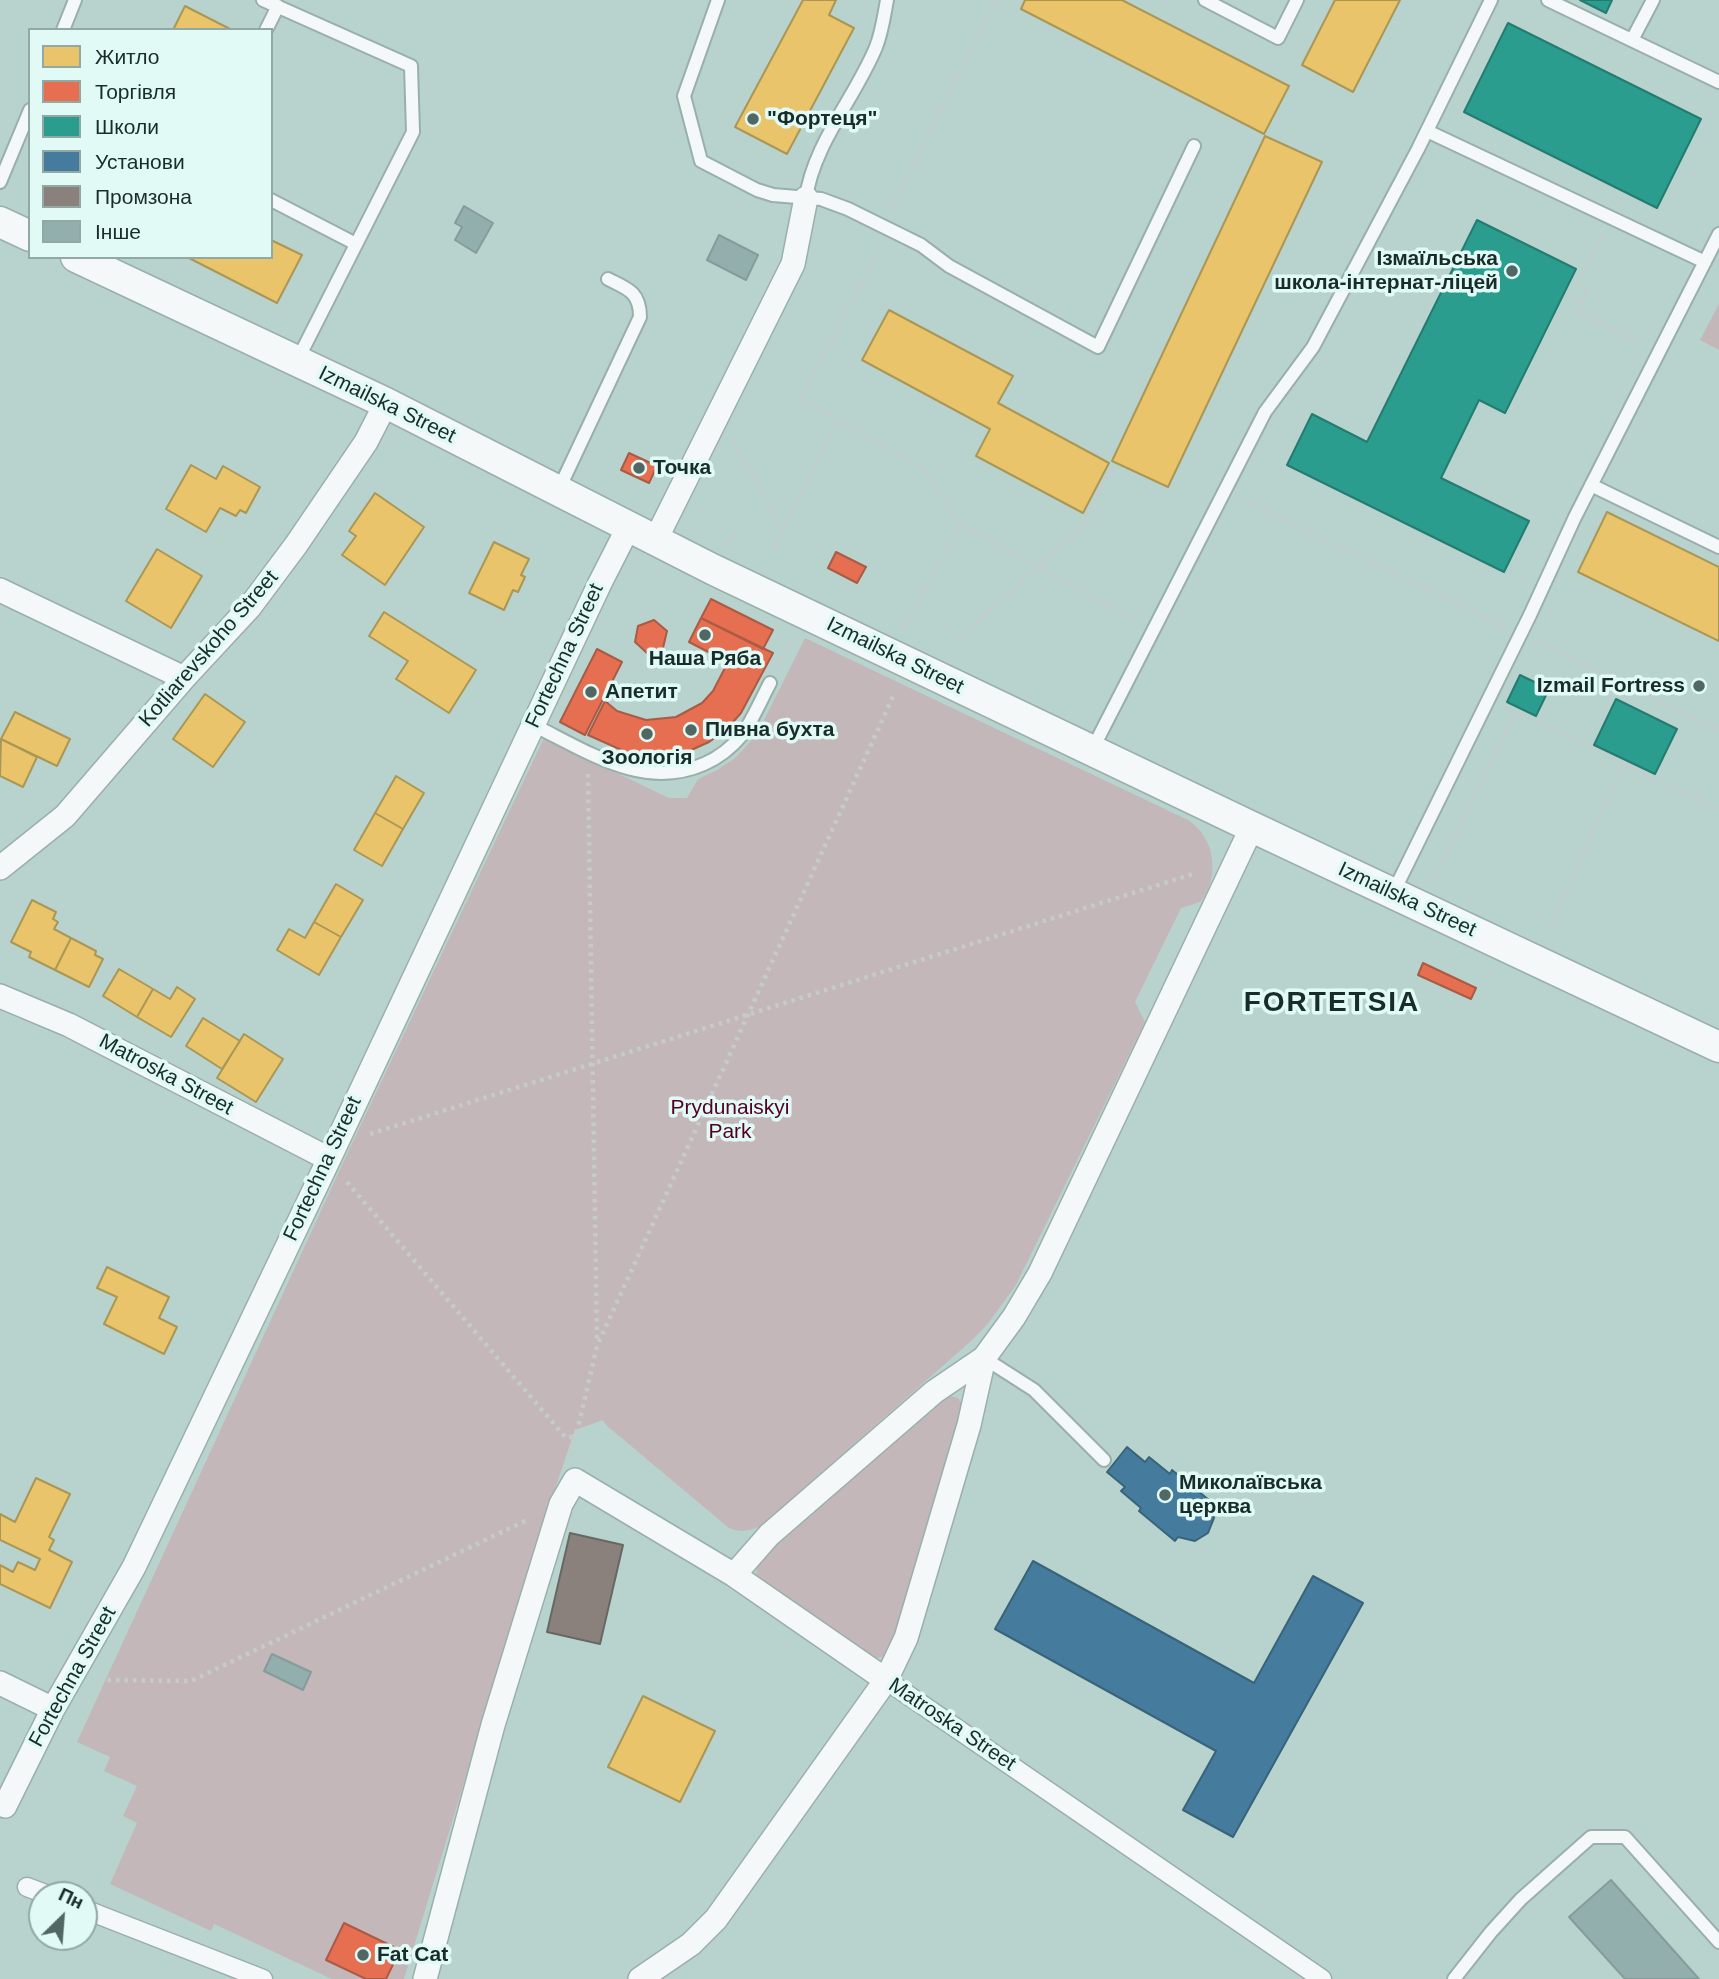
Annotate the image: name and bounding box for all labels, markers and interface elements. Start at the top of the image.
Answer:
legend [28,28,273,259]
text: Житло [95,45,159,68]
text: Торгівля [95,80,176,103]
place label: "Фортеця" [767,106,877,132]
marker: "Фортеця" [745,111,761,127]
text: Школи [95,115,159,138]
text: Установи [95,150,185,173]
text: Промзона [95,185,192,208]
text: Інше [95,220,141,243]
place label: Ізмаїльська школа-інтернат-ліцей [1274,246,1498,296]
marker: Ізмаїльська школа-інтернат-ліцей [1504,263,1520,279]
street label: Izmailska Street [314,361,460,449]
place label: Точка [653,455,711,481]
marker: Точка [631,460,647,476]
street label: Kotliarevskoho Street [134,565,284,733]
street label: Fortechna Street [521,580,609,732]
street label: Izmailska Street [822,612,968,700]
marker: Наша Ряба [697,627,713,643]
place label: Наша Ряба [649,646,761,672]
place label: Izmail Fortress [1537,673,1685,699]
marker: Izmail Fortress [1691,678,1707,694]
place label: Апетит [605,679,678,705]
marker: Апетит [583,684,599,700]
place label: Пивна бухта [705,717,834,743]
marker: Пивна бухта [683,722,699,738]
marker: Зоологія [639,726,655,742]
place label: Зоологія [601,745,693,771]
street label: Izmailska Street [1334,857,1480,943]
district label: FORTETSIA [1245,986,1419,1020]
street label: Matroska Street [95,1029,237,1121]
street label: Fortechna Street [279,1093,367,1245]
park label: Prydunaiskyi Park [670,1095,790,1145]
place label: Миколаївська церква [1179,1470,1322,1520]
marker: Миколаївська церква [1157,1487,1173,1503]
street label: Fortechna Street [24,1602,122,1752]
street label: Matroska Street [884,1673,1020,1777]
north arrow [28,1881,98,1951]
text: Пн [55,1883,87,1913]
place label: Fat Cat [377,1942,448,1968]
marker: Fat Cat [355,1947,371,1963]

